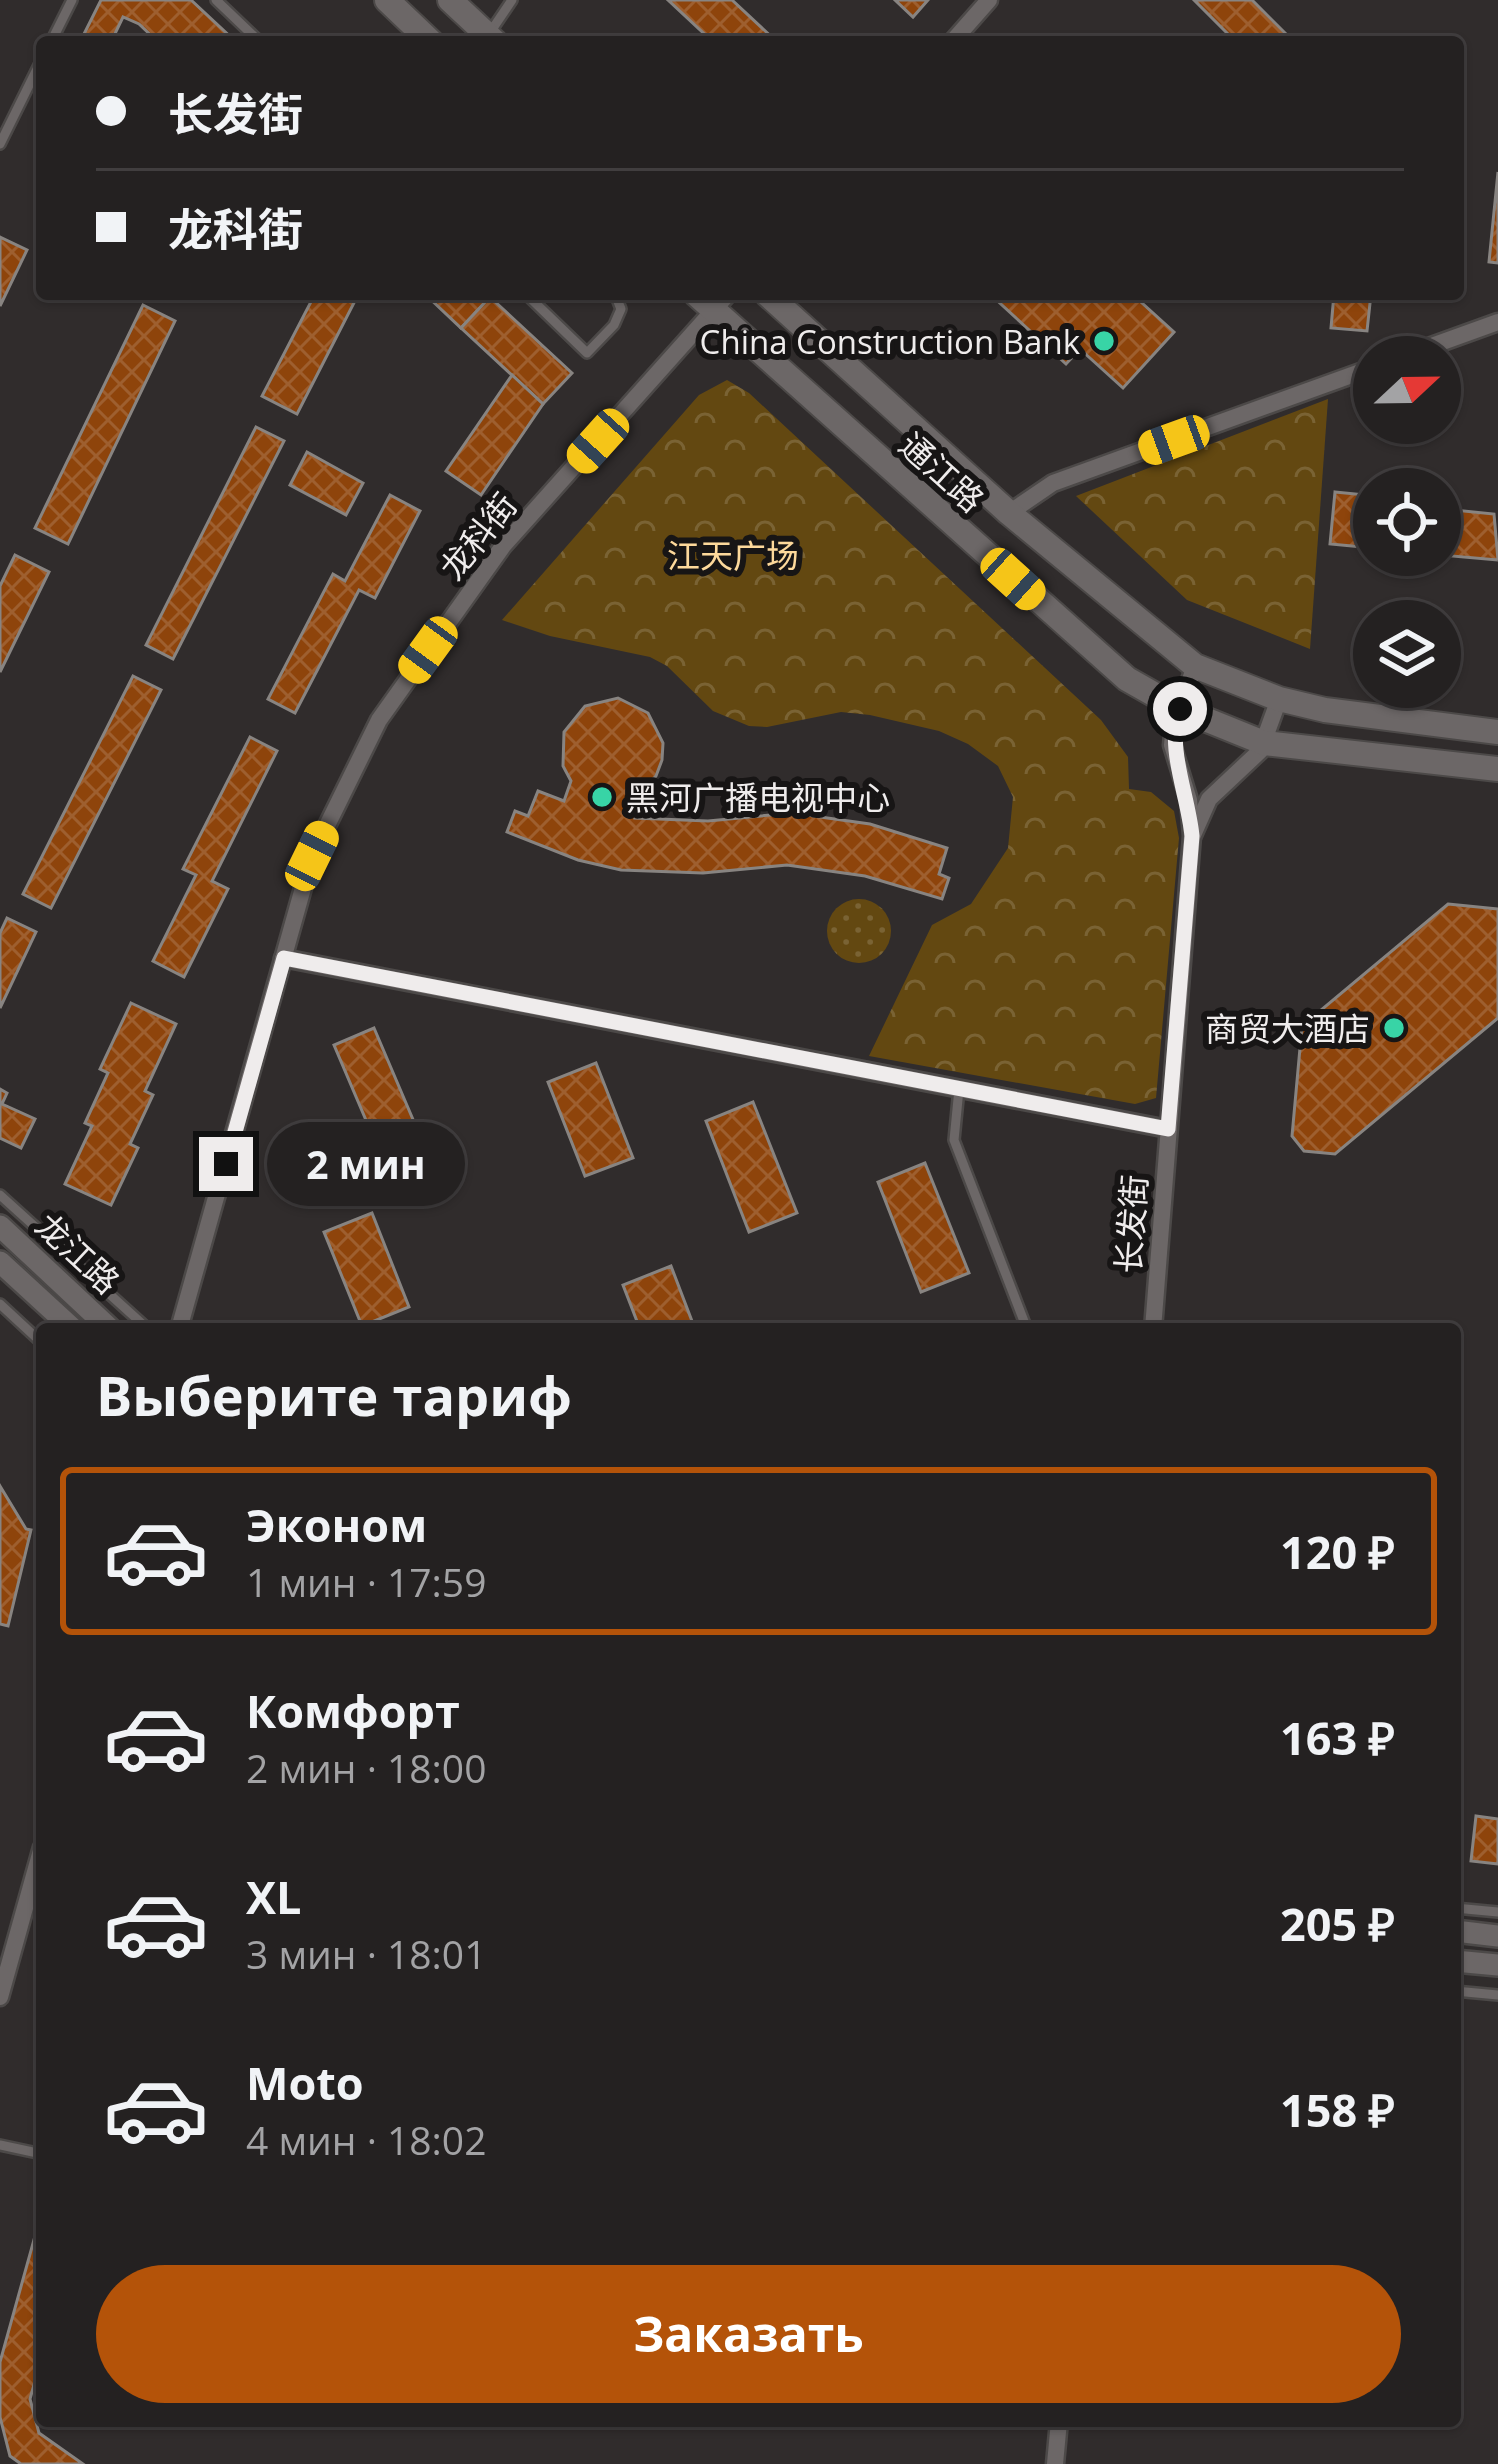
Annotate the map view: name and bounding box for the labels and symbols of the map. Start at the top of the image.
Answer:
place label: China Construction Bank [700,319,1081,364]
marker: China Construction Bank [1091,328,1117,354]
north arrow [1353,336,1461,444]
car [561,402,635,480]
car [1134,411,1214,469]
street label: 通江路 [890,422,994,522]
street label: 龙科街 [429,483,527,589]
park label: 江天广场 [667,533,799,578]
car [974,542,1052,616]
car [392,610,464,690]
route start [1153,682,1207,736]
place label: 黑河广播电视中心 [626,775,890,820]
marker: 黑河广播电视中心 [589,784,615,810]
car [280,816,344,896]
place label: 商贸大酒店 [1205,1006,1370,1051]
marker: 商贸大酒店 [1381,1015,1407,1041]
callout: 2 мин [268,1122,466,1206]
route end [199,1137,253,1191]
street label: 长发街 [1105,1173,1157,1275]
street label: 龙江路 [26,1203,130,1303]

